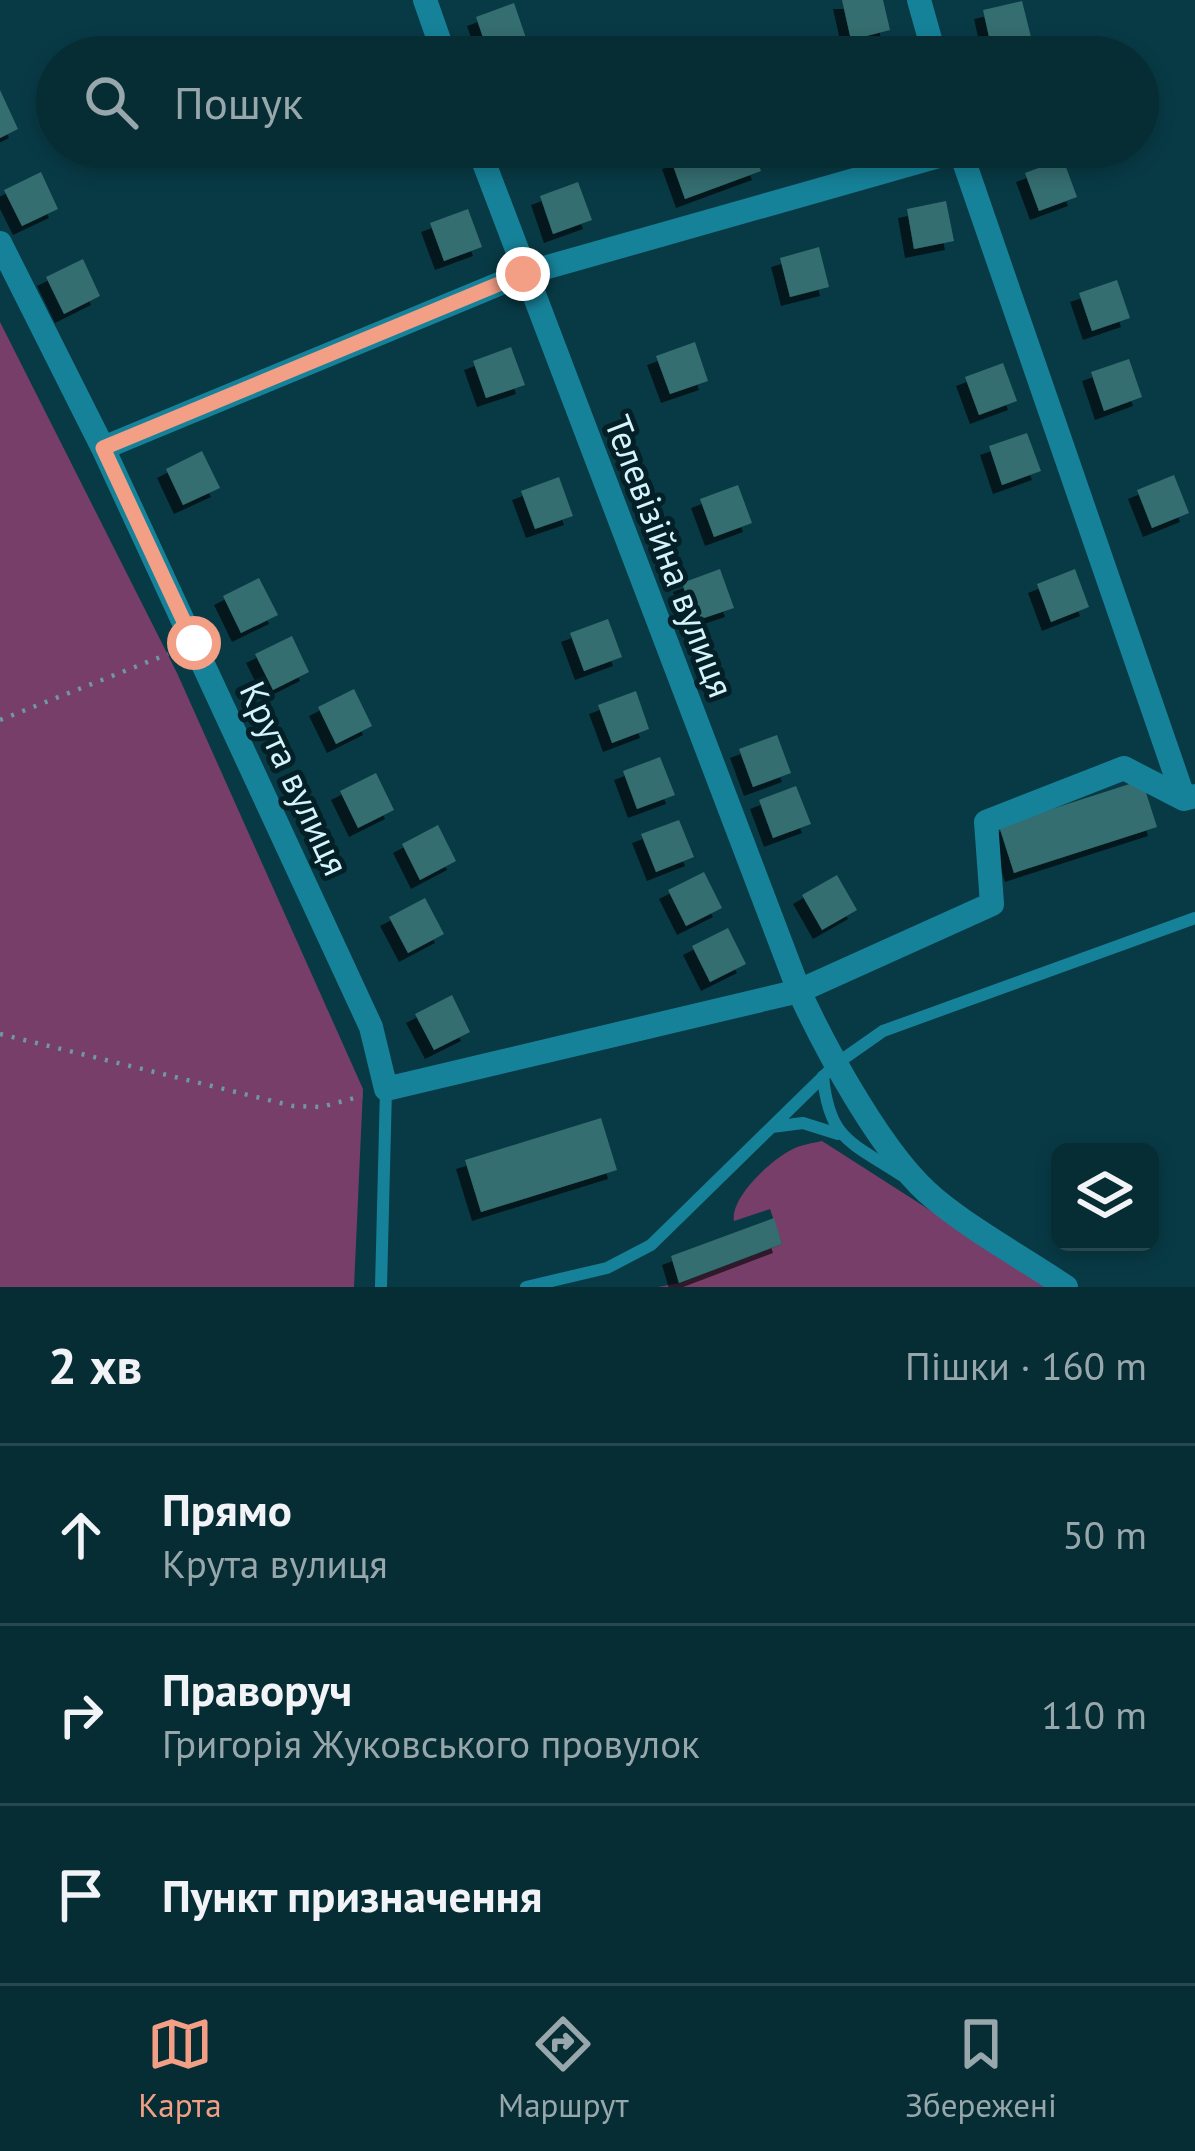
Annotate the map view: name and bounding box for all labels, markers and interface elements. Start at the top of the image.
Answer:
search box [36,36,1159,168]
icon: search [78,69,144,135]
text: Пошук [174,73,303,131]
route end [496,247,550,301]
street label: Телевізійна вулиця [595,409,745,703]
route start [167,616,221,670]
street label: Крута вулиця [230,674,360,882]
map controls [1051,1143,1159,1251]
button: layers [1051,1143,1159,1251]
text: 2 хв [48,1332,142,1398]
text: Пішки · 160 m [905,1340,1147,1391]
text: Прямо [162,1480,292,1538]
icon: ahead [48,1502,114,1568]
text: 50 m [1062,1509,1147,1560]
text: Крута вулиця [162,1538,388,1589]
text: Праворуч [162,1660,352,1718]
icon: right [48,1682,114,1748]
text: 110 m [1041,1689,1147,1740]
text: Григорія Жуковського провулок [162,1718,700,1769]
icon: arrive [48,1862,114,1928]
text: Пункт призначення [162,1866,542,1924]
tab: Карта [138,2011,222,2126]
tab: Маршрут [498,2011,629,2126]
tab: Збережені [905,2011,1057,2126]

